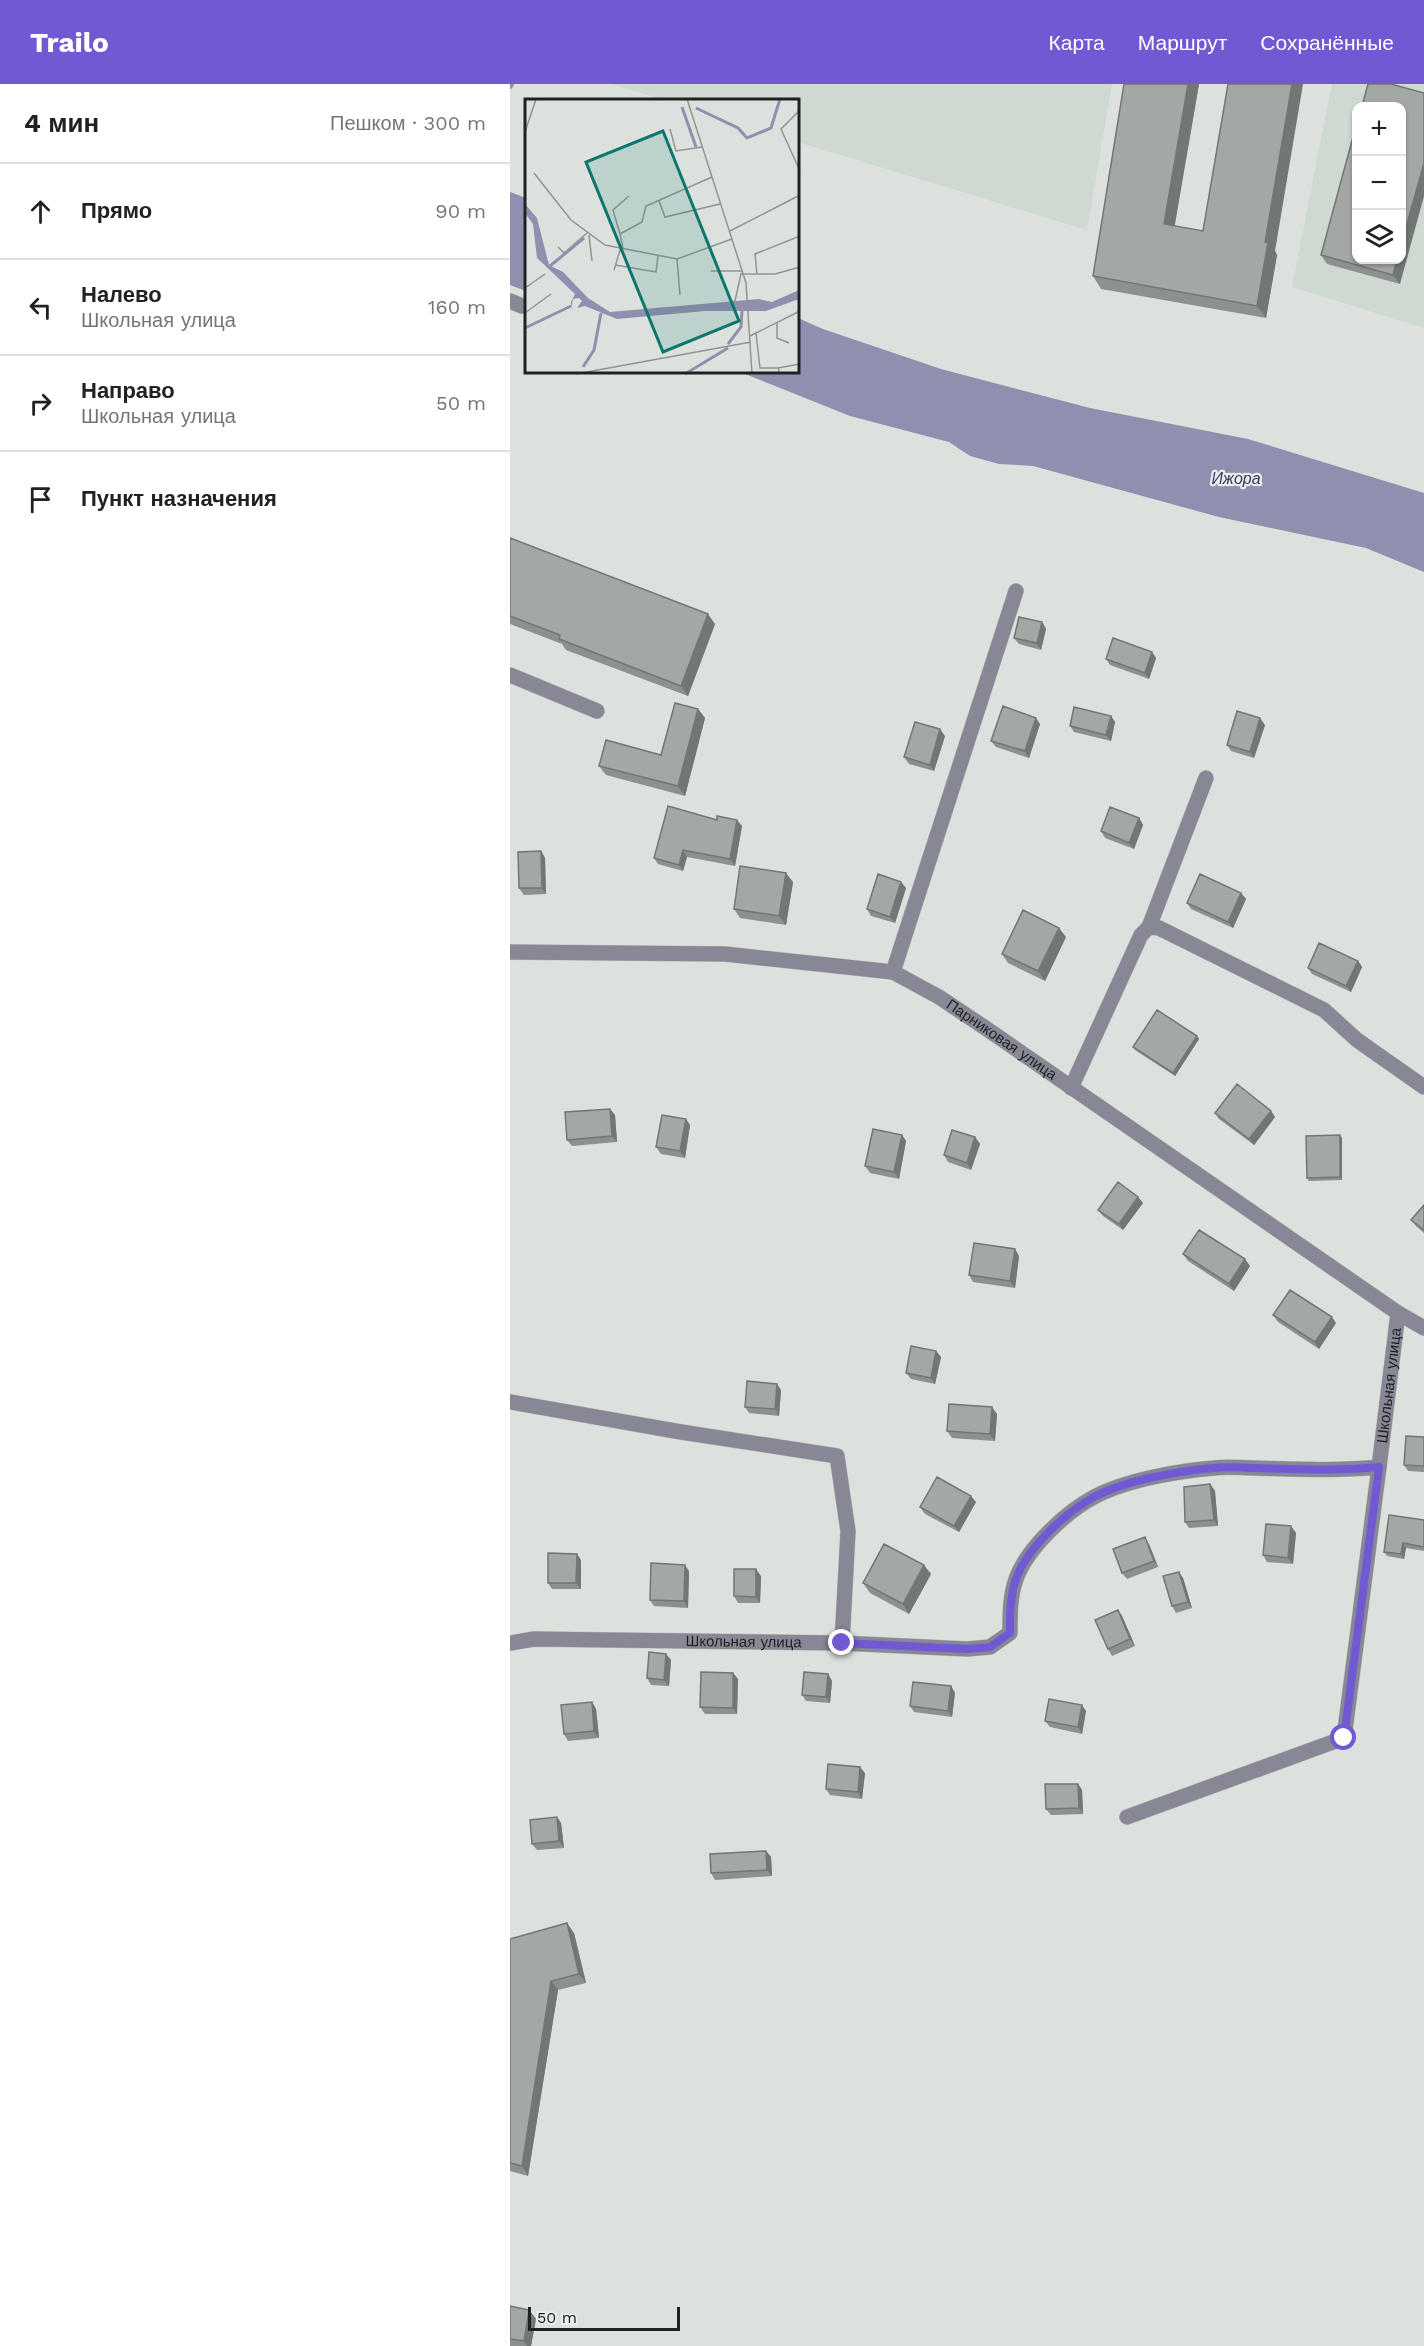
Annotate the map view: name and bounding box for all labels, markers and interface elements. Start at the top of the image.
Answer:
text: Trailo [30,26,109,59]
text: Карта [1049,30,1105,55]
text: Маршрут [1138,30,1227,55]
text: Сохранённые [1260,30,1394,55]
inset map [525,99,800,374]
map controls [1352,102,1406,264]
button: + [1352,102,1406,156]
text: 4 мин [24,108,99,138]
text: Пешком · 300 m [330,111,486,135]
button: − [1352,156,1406,210]
icon: ahead [24,195,57,228]
text: Прямо [81,198,152,223]
text: 90 m [435,199,486,223]
button: layers [1352,210,1406,264]
text: Налево [81,282,162,307]
icon: left [24,291,57,324]
text: 160 m [428,295,486,319]
text: Школьная улица [81,308,236,332]
text: Направо [81,378,175,403]
icon: right [24,387,57,420]
text: 50 m [436,391,486,415]
text: Школьная улица [81,404,236,428]
water label: Ижора [1211,469,1261,488]
icon: arrive [24,483,57,516]
text: Пункт назначения [81,486,277,511]
street label: Парниковая улица [943,995,1061,1084]
street label: Школьная улица [1373,1326,1405,1444]
route end [828,1629,854,1655]
street label: Школьная улица [685,1632,803,1651]
route start [1330,1724,1356,1750]
scale bar [528,2304,680,2332]
text: 50 m [537,2308,577,2327]

